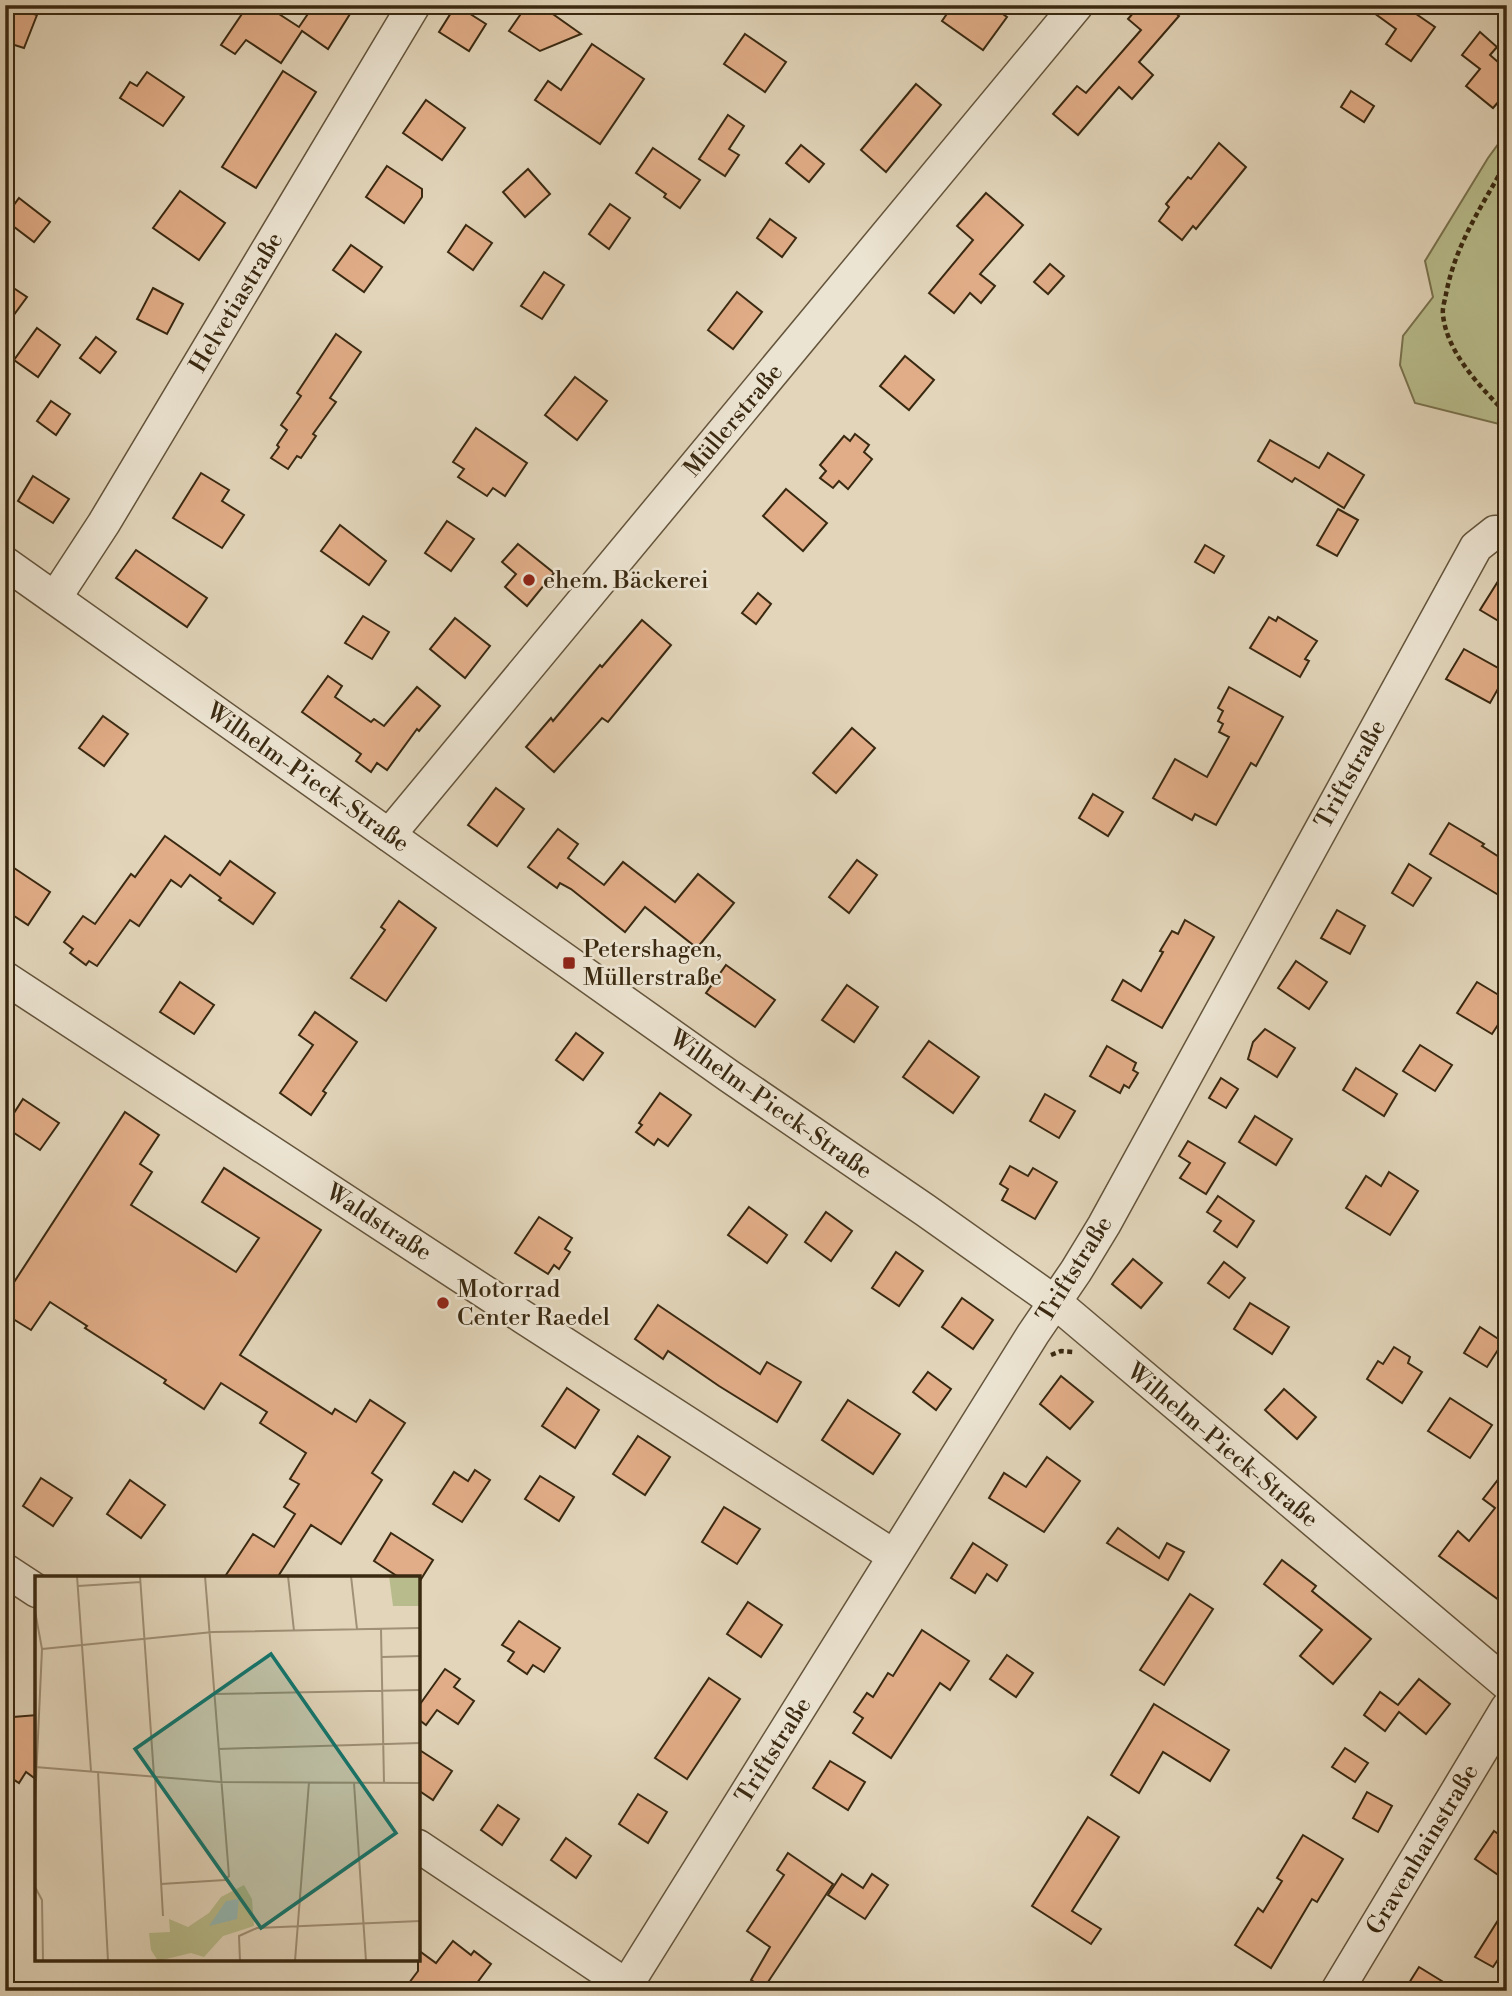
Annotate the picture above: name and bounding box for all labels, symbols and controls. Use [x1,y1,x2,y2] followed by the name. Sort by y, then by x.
[183,227,290,378] street label: Helvetiastraße
[678,358,790,483] street label: Müllerstraße
[543,566,709,596] place label: ehem. Bäckerei
[521,572,537,588] marker: ehem. Bäckerei
[199,696,415,859] street label: Wilhelm-Pieck-Straße
[1309,715,1393,834] street label: Triftstraße
[583,935,722,993] place label: Petershagen, Müllerstraße
[561,955,577,971] marker: Petershagen, Müllerstraße
[662,1023,878,1186] street label: Wilhelm-Pieck-Straße
[319,1177,437,1268] street label: Waldstraße
[1030,1211,1119,1328] street label: Triftstraße
[457,1275,610,1333] place label: Motorrad Center Raedel
[435,1295,451,1311] marker: Motorrad Center Raedel
[1120,1356,1324,1535] street label: Wilhelm-Pieck-Straße
[35,1576,420,1961] inset map
[729,1692,818,1809] street label: Triftstraße
[1360,1759,1486,1940] street label: Gravenhainstraße

